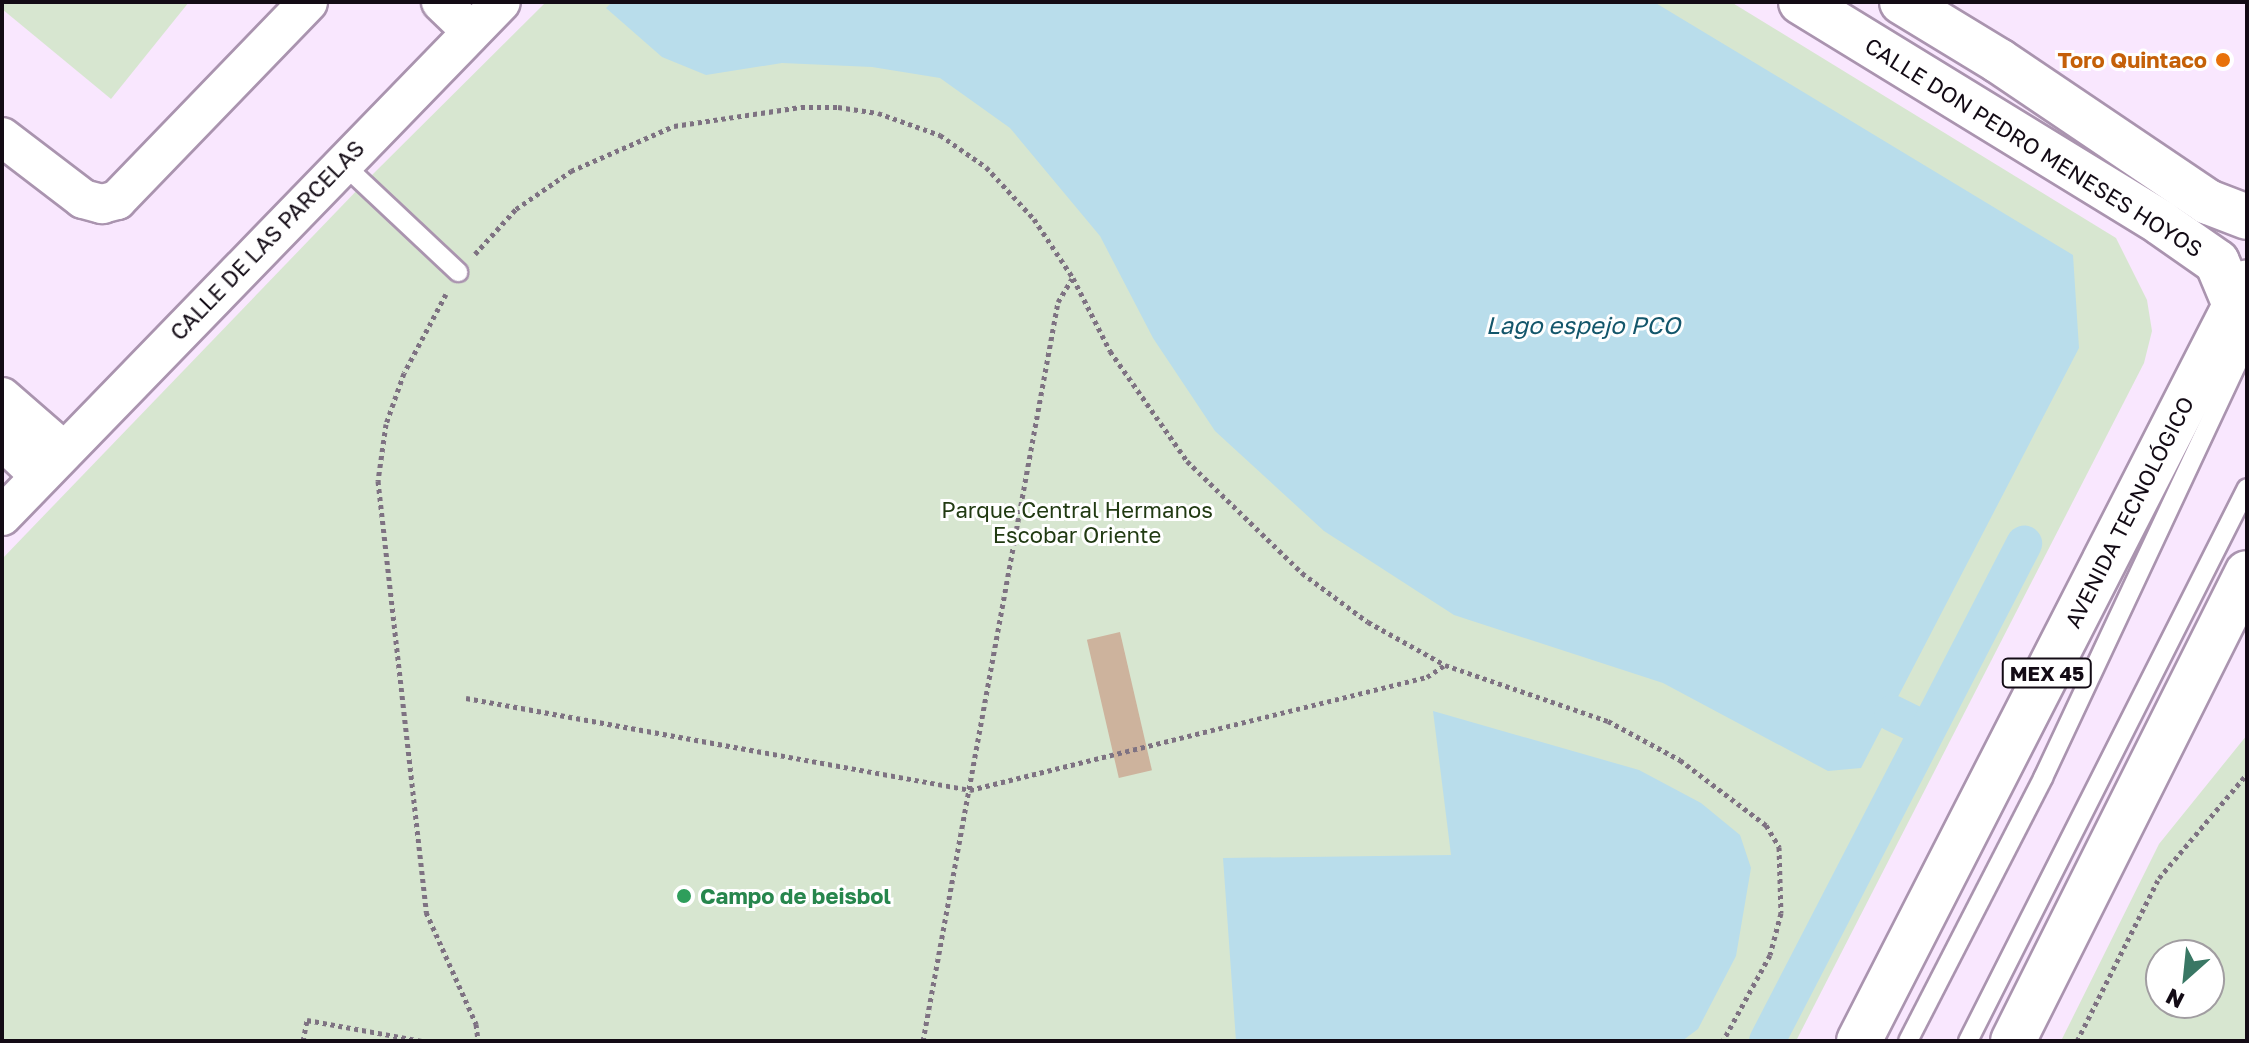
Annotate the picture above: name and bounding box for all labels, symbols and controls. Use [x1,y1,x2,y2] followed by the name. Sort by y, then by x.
[1860,32,2208,262] street label: CALLE DON PEDRO MENESES HOYOS
[2058,47,2207,73] place label: Toro Quintaco
[2214,51,2232,69] marker: Toro Quintaco
[165,135,369,345] street label: CALLE DE LAS PARCELAS
[1486,311,1680,339] water label: Lago espejo PCO
[2059,392,2199,632] street label: AVENIDA TECNOLÓGICO
[941,496,1213,548] park label: Parque Central Hermanos Escobar Oriente
[2001,657,2093,689] road number: MEX 45
[700,883,891,909] place label: Campo de beisbol
[675,887,693,905] marker: Campo de beisbol
[2145,939,2225,1019] north arrow
[2161,983,2188,1015] text: N

